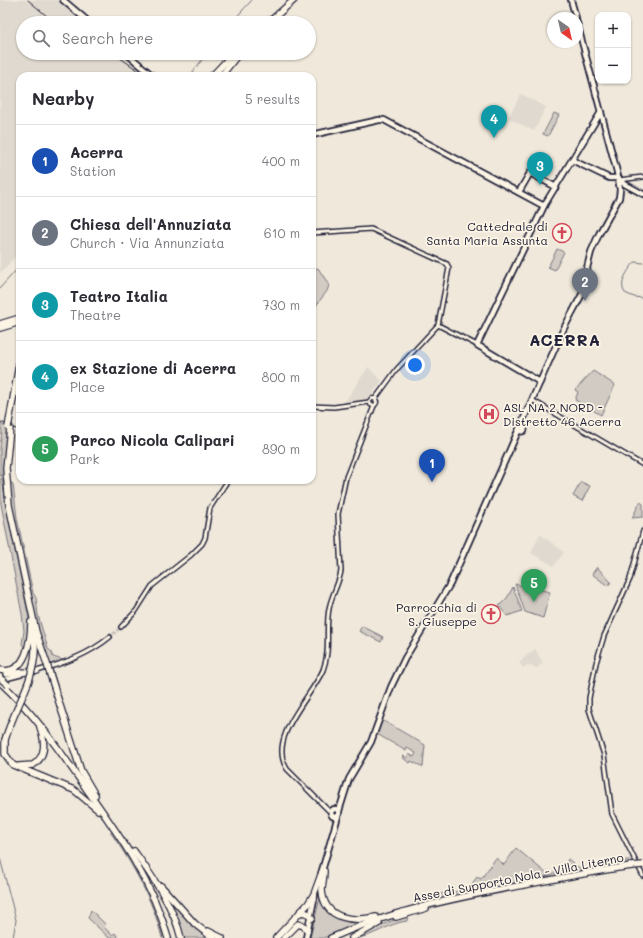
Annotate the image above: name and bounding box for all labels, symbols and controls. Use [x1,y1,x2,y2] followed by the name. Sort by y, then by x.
[547,12,583,48] north arrow
[595,12,631,84] map controls
[595,12,631,48] button: +
[16,16,316,60] search box
[30,27,52,49] icon: search
[62,28,153,48] text: Search here
[595,48,631,84] button: −
[32,87,94,109] text: Nearby
[245,90,300,107] text: 5 results
[481,105,507,138] pin: 4
[70,142,123,162] text: Acerra
[42,152,48,169] text: 1
[262,152,300,169] text: 400 m
[527,152,553,185] pin: 3
[70,162,116,179] text: Station
[70,214,231,234] text: Chiesa dell'Annuziata
[427,218,548,248] place label: Cattedrale di Santa Maria Assunta
[551,222,573,244] church icon: Cattedrale di Santa Maria Assunta
[41,224,49,241] text: 2
[264,224,300,241] text: 610 m
[70,234,225,251] text: Church · Via Annunziata
[572,268,598,301] pin: 2
[70,286,168,306] text: Teatro Italia
[41,296,49,313] text: 3
[263,296,300,313] text: 730 m
[70,306,121,323] text: Theatre
[529,329,601,350] district label: ACERRA
[405,355,425,375] your location
[70,358,236,378] text: ex Stazione di Acerra
[41,368,49,385] text: 4
[262,368,300,385] text: 800 m
[70,378,105,395] text: Place
[503,399,621,429] place label: ASL NA 2 NORD - Distretto 46 Acerra
[478,403,500,425] hospital icon: ASL NA 2 NORD - Distretto 46 Acerra
[70,430,235,450] text: Parco Nicola Calipari
[41,440,49,457] text: 5
[262,440,300,457] text: 890 m
[419,449,445,482] pin: 1
[70,450,99,467] text: Park
[521,569,547,602] pin: 5
[396,599,477,629] place label: Parrocchia di S. Giuseppe
[480,603,502,625] church icon: Parrocchia di S. Giuseppe
[411,849,625,905] street label: Asse di Supporto Nola - Villa Literno

